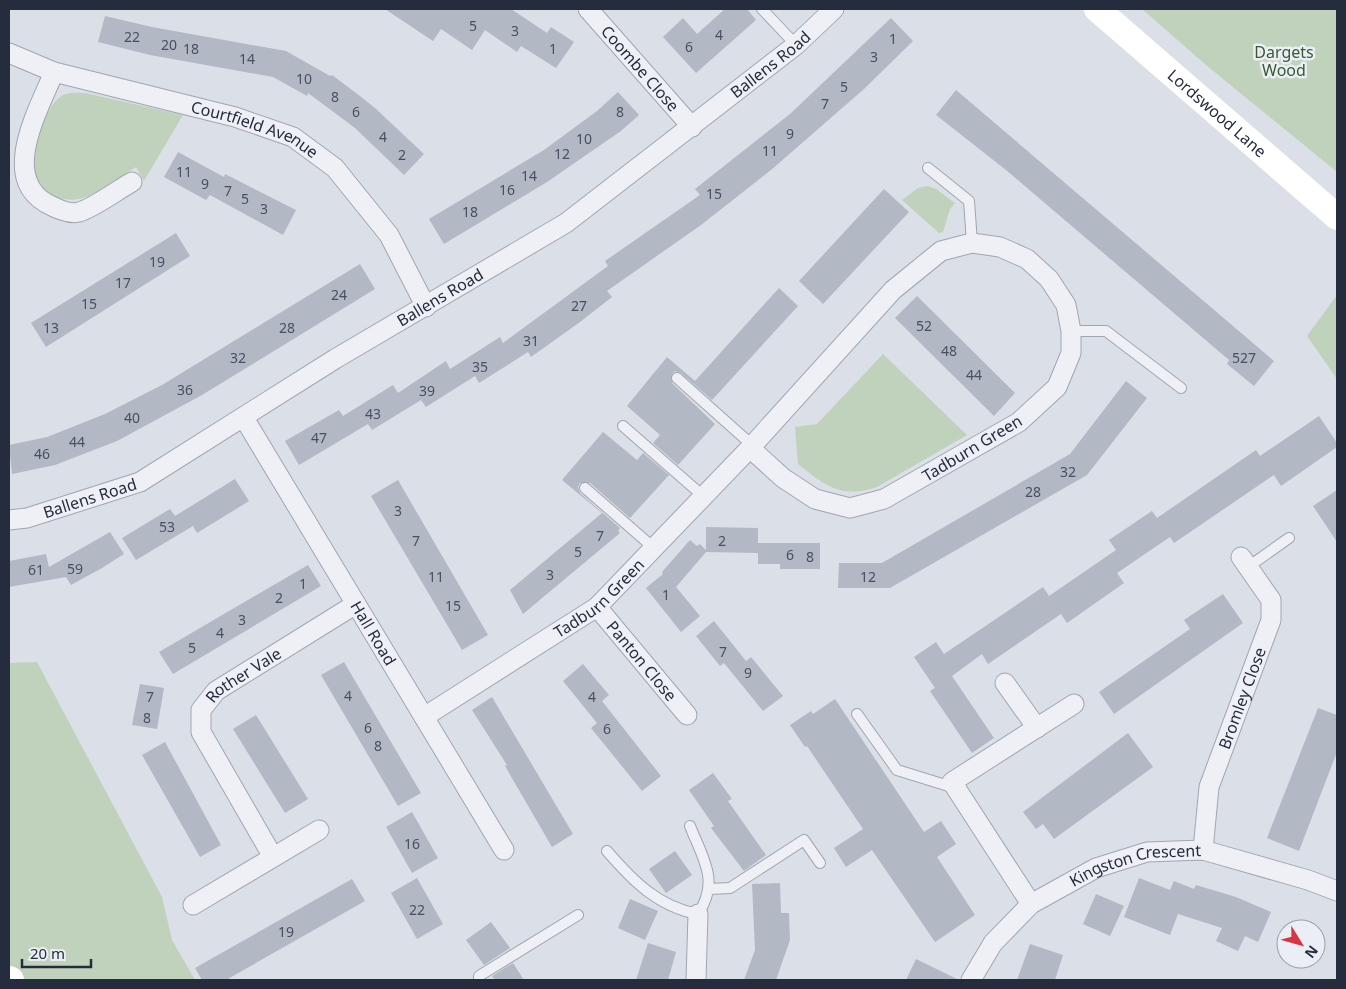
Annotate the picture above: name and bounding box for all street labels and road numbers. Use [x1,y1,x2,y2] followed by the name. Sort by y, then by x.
[596,20,684,116] street label: Coombe Close
[726,26,815,103] street label: Ballens Road
[1163,64,1271,162] street label: Lordswood Lane
[189,95,323,163] street label: Courtfield Avenue
[393,263,487,331] street label: Ballens Road
[918,410,1026,486] street label: Tadburn Green
[40,473,139,523] street label: Ballens Road
[549,554,649,643] street label: Tadburn Green
[346,597,401,669] street label: Hall Road
[602,616,682,706] street label: Panton Close
[200,642,285,707] street label: Rother Vale
[1213,644,1271,752] street label: Bromley Close
[1065,839,1202,892] street label: Kingston Crescent

